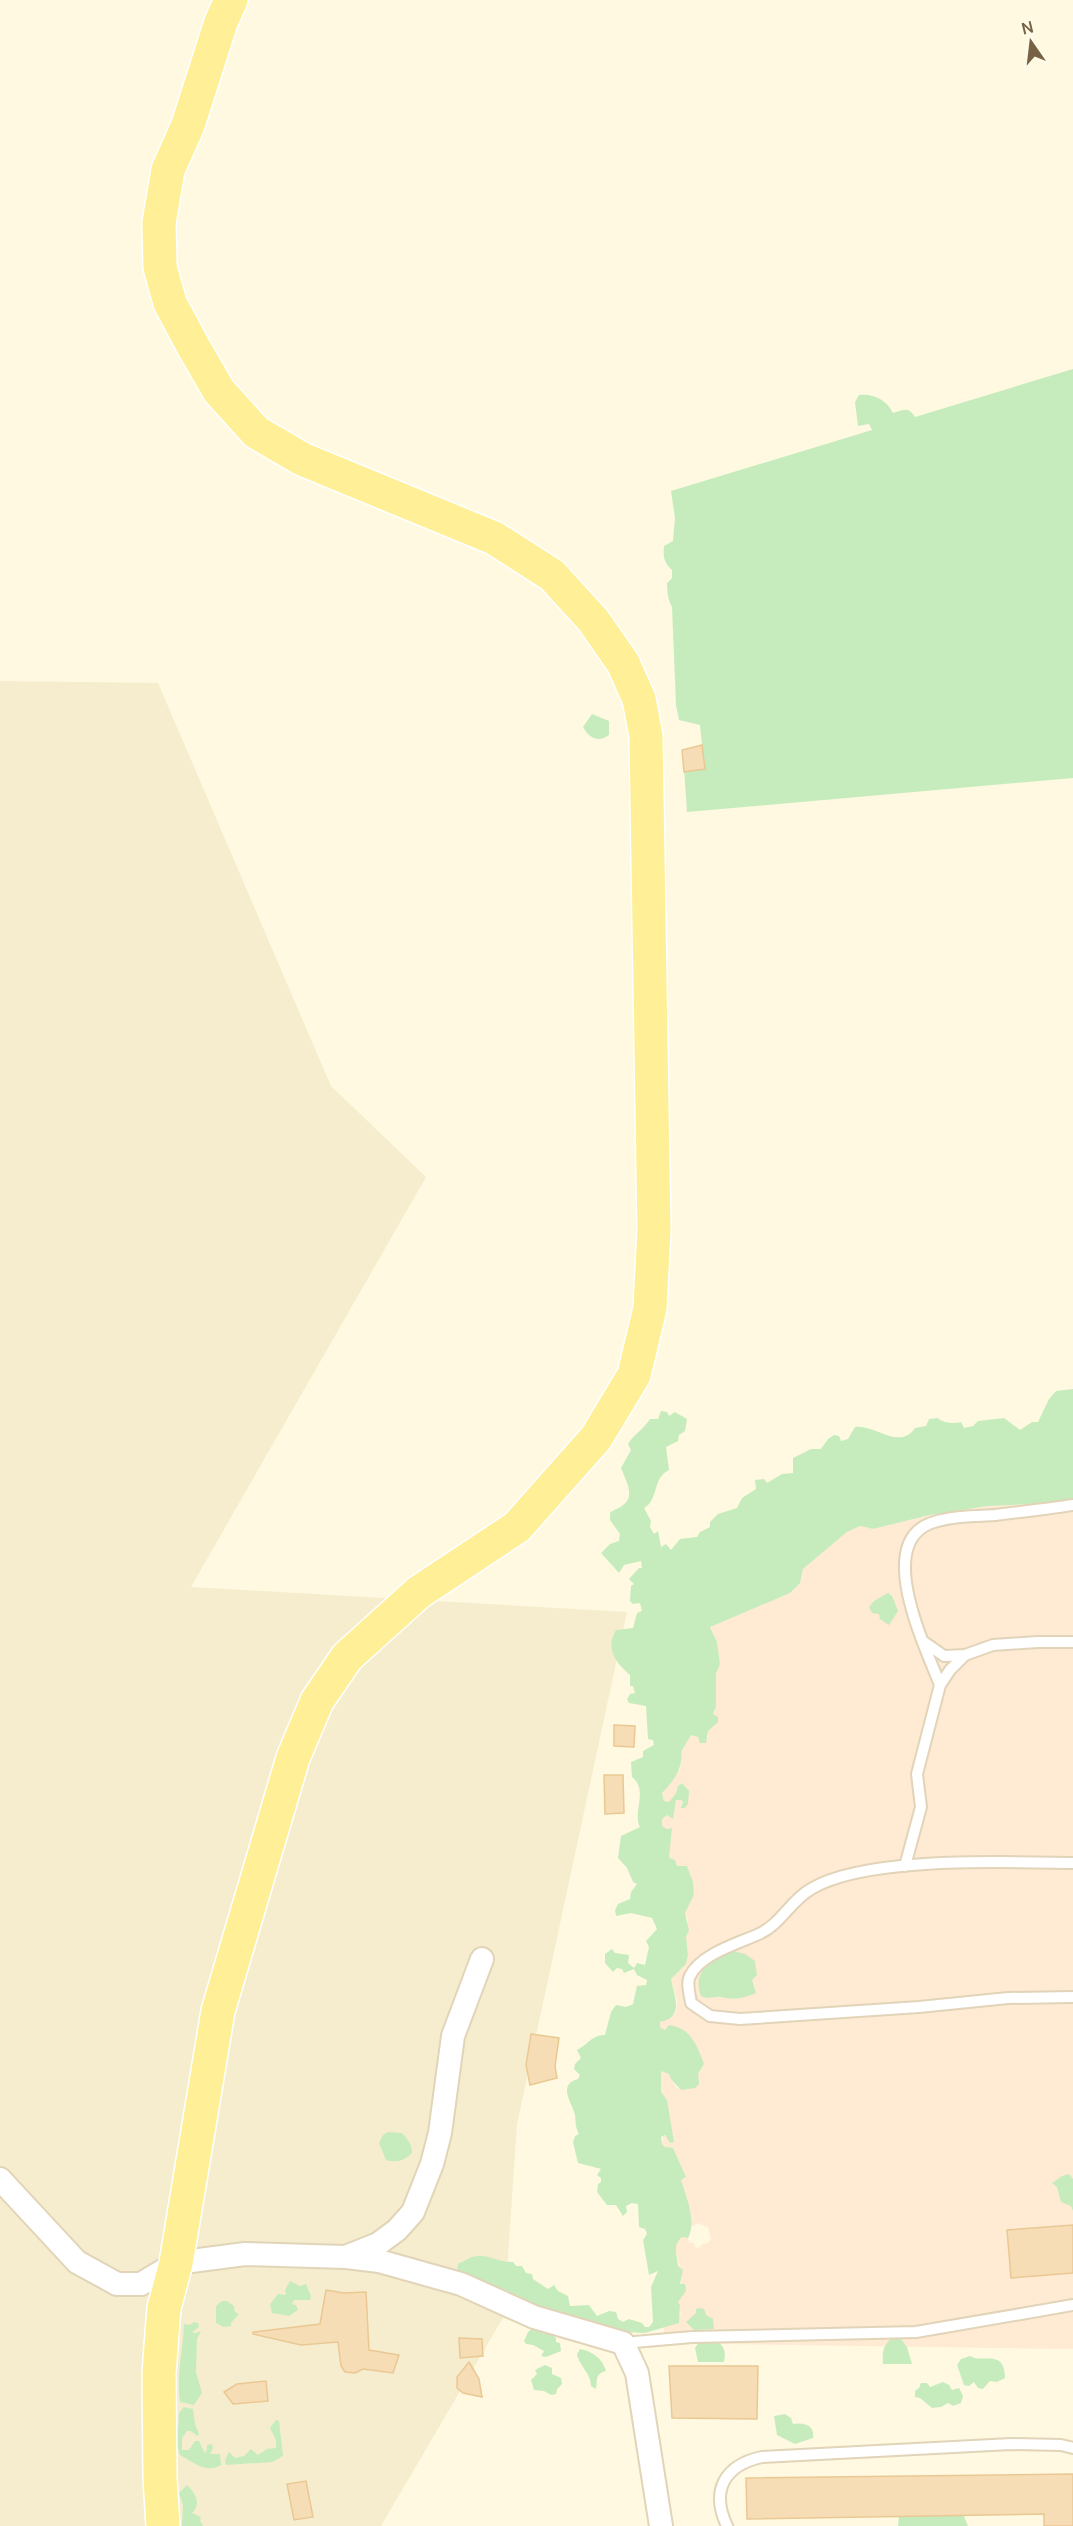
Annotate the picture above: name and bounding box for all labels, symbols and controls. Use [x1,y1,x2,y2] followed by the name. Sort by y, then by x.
[1001,12,1061,72] north arrow
[1019,15,1036,40] text: N

